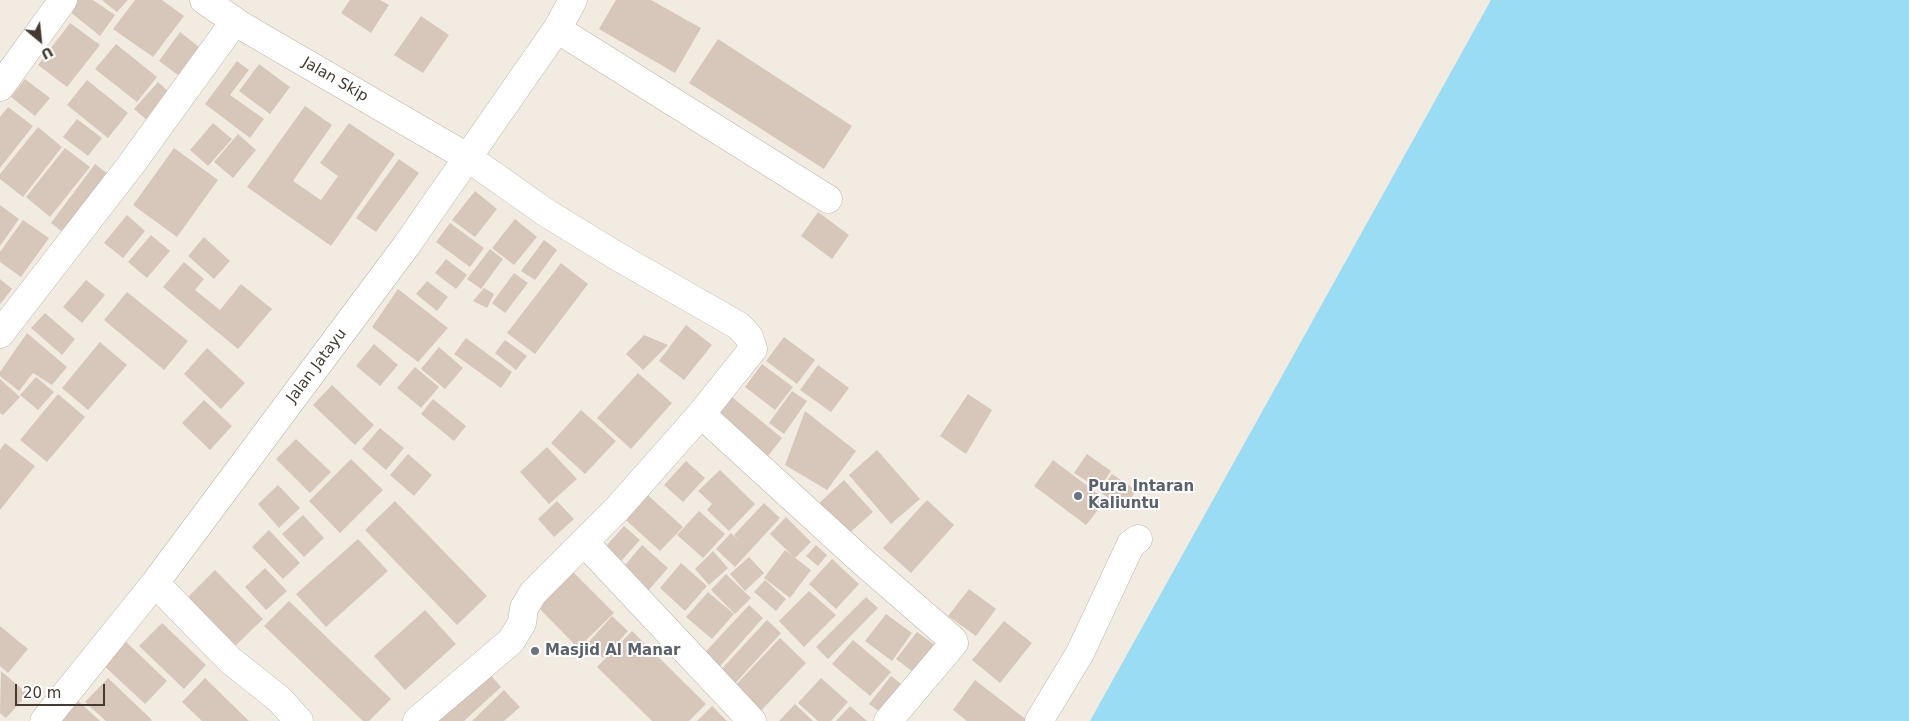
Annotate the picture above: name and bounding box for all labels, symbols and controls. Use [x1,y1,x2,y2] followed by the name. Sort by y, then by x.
[15,15,65,65] north arrow
[38,44,56,63] text: U
[299,54,371,106] street label: Jalan Skip
[283,325,351,407] street label: Jalan Jatayu
[1088,478,1194,513] place label: Pura Intaran Kaliuntu
[1072,490,1084,502] marker: Pura Intaran Kaliuntu
[545,642,680,660] place label: Masjid Al Manar
[529,645,541,657] marker: Masjid Al Manar
[18,674,108,706] scale bar
[23,684,61,702] text: 20 m

